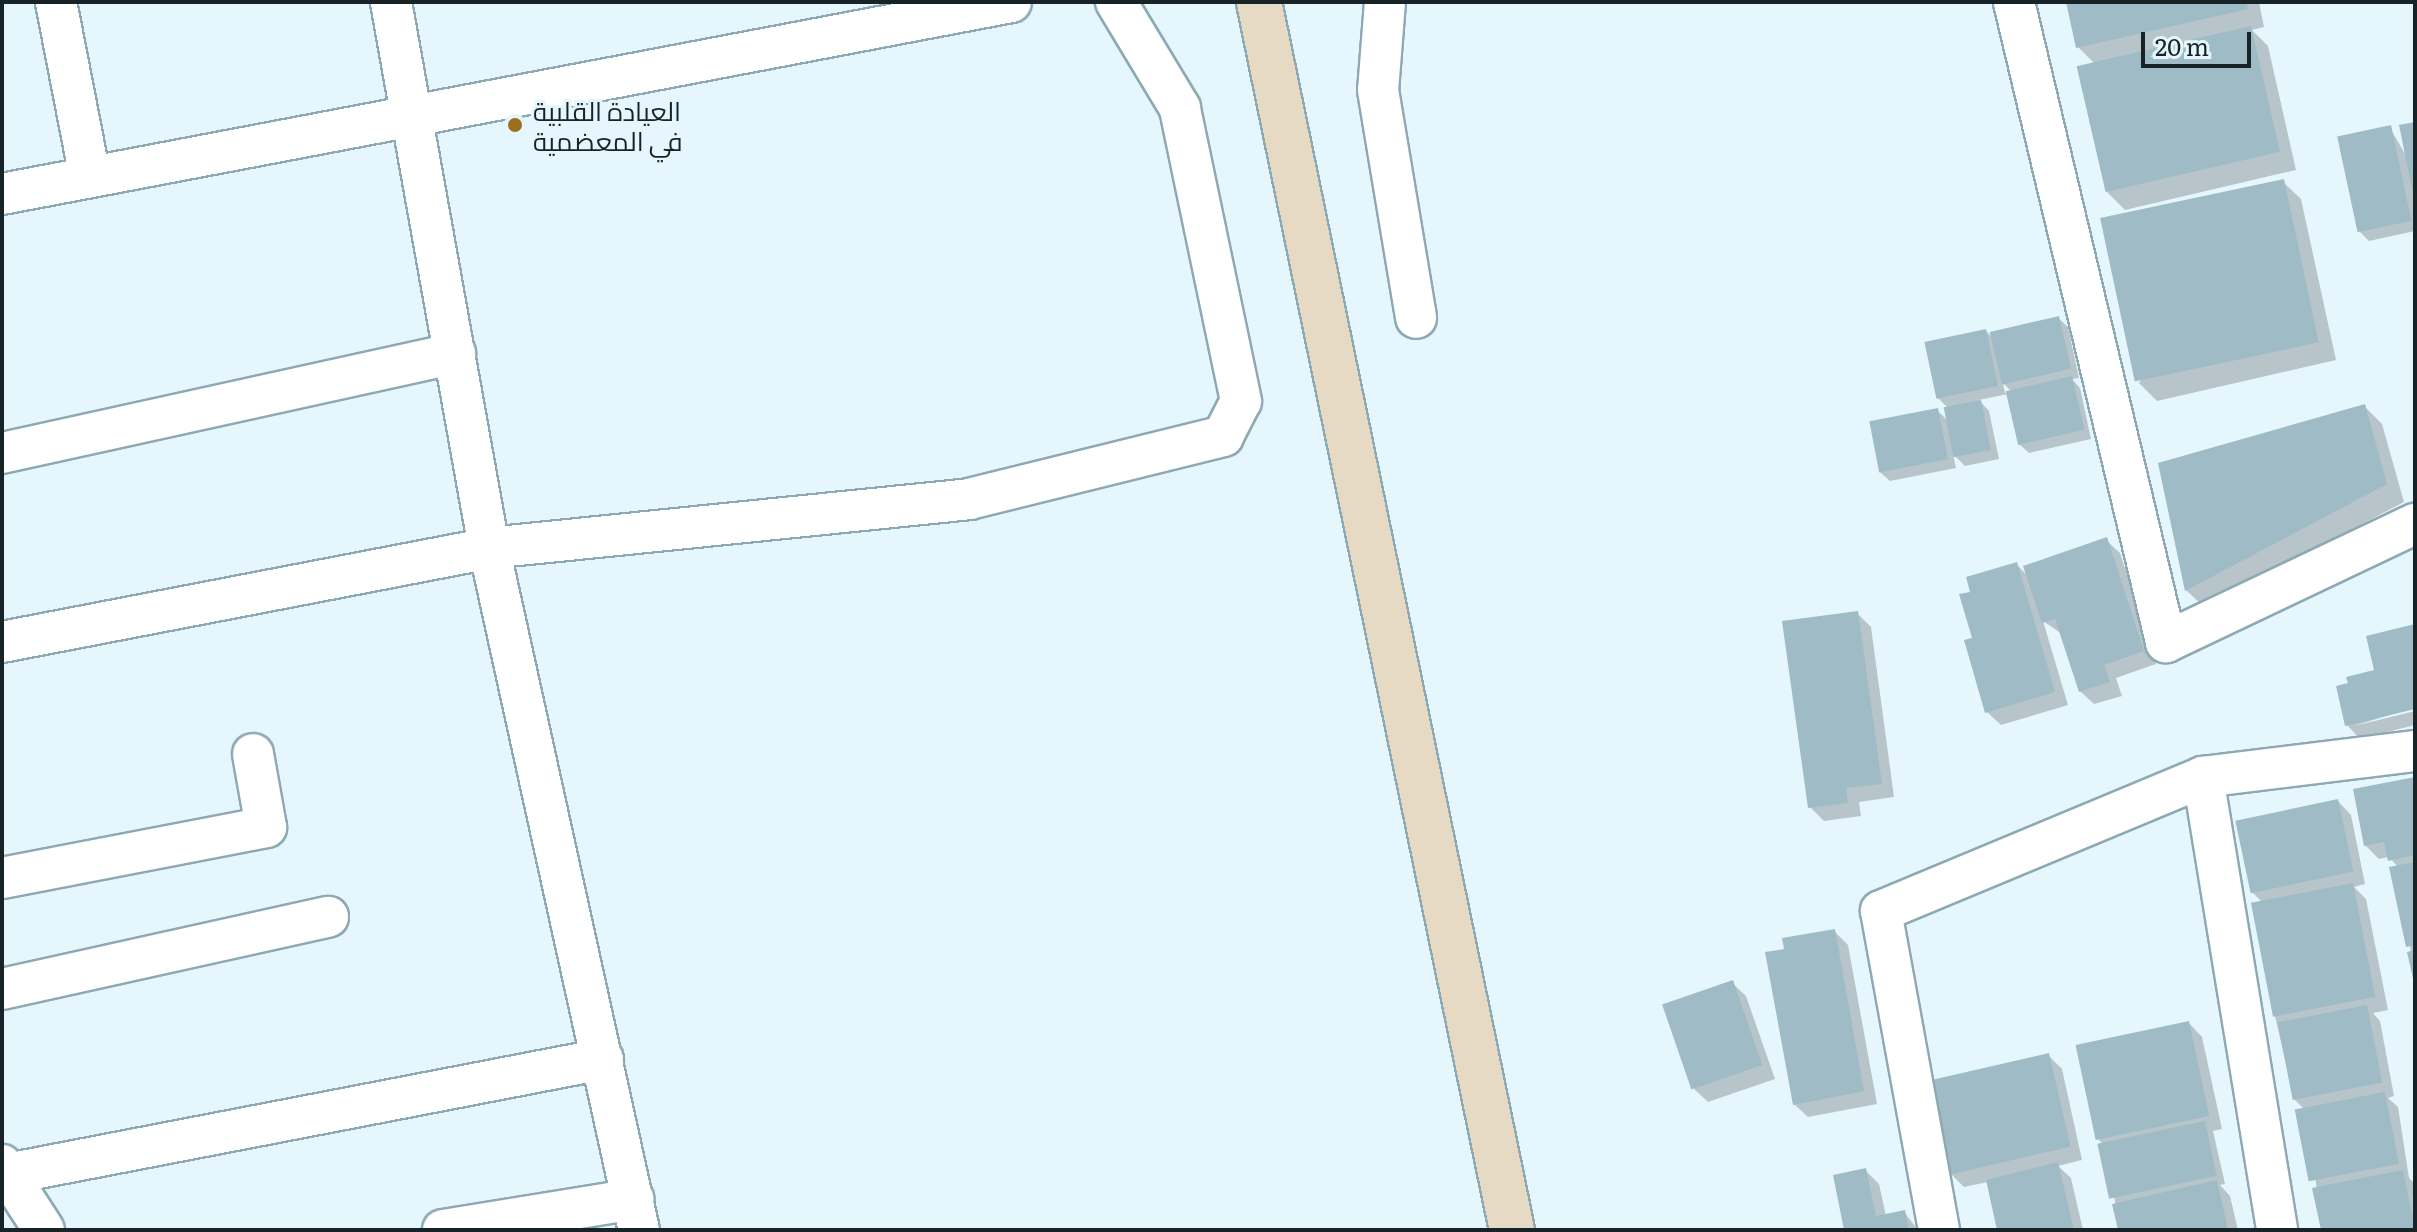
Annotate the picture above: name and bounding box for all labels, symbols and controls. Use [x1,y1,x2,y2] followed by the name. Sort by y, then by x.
[2145,16,2255,66] scale bar
[2155,28,2209,63] text: 20 m
[533,94,682,156] place label: العيادة القلبية في المعضمية
[504,114,526,136] marker: العيادة القلبية في المعضمية

